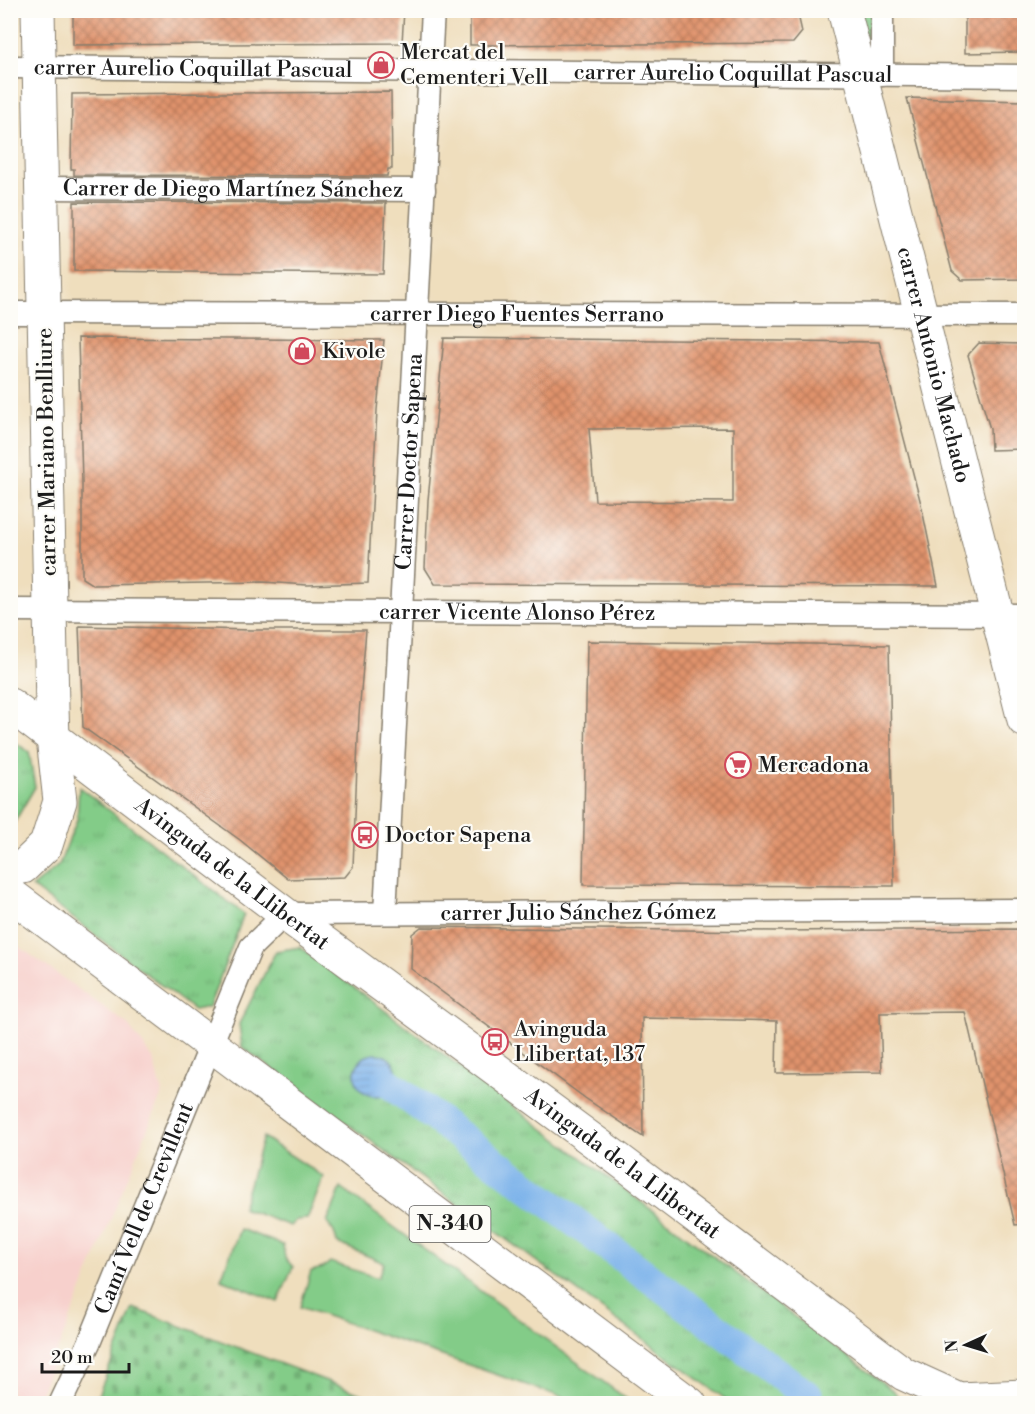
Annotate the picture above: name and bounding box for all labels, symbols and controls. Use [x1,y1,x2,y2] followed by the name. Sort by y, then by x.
[400,39,549,91] place label: Mercat del Cementeri Vell
[366,50,396,80] shop icon: Mercat del Cementeri Vell
[33,54,353,84] street label: carrer Aurelio Coquillat Pascual
[573,59,893,88] street label: carrer Aurelio Coquillat Pascual
[63,175,403,203] street label: Carrer de Diego Martínez Sánchez
[891,244,977,486] street label: carrer Antonio Machado
[370,300,664,328] street label: carrer Diego Fuentes Serrano
[31,328,63,576] street label: carrer Mariano Benlliure
[287,336,317,366] shop icon: Kivole
[322,338,386,365] place label: Kivole
[390,352,428,571] street label: Carrer Doctor Sapena
[379,598,655,627] street label: carrer Vicente Alonso Pérez
[723,750,753,780] supermarket icon: Mercadona
[758,752,870,779] place label: Mercadona
[129,791,335,956] street label: Avinguda de la Llibertat
[350,820,380,850] bus stop icon: Doctor Sapena
[385,822,532,849] place label: Doctor Sapena
[440,898,716,927] street label: carrer Julio Sánchez Gómez
[513,1016,645,1068] place label: Avinguda Llibertat, 137
[480,1027,510,1057] bus stop icon: Avinguda Llibertat, 137
[519,1081,726,1245] street label: Avinguda de la Llibertat
[89,1098,200,1318] street label: Camí Vell de Crevillent
[410,1206,490,1242] road number: N-340
[936,1315,996,1375] north arrow
[42,1336,129,1374] scale bar
[942,1339,962,1353] text: N
[51,1346,93,1369] text: 20 m

